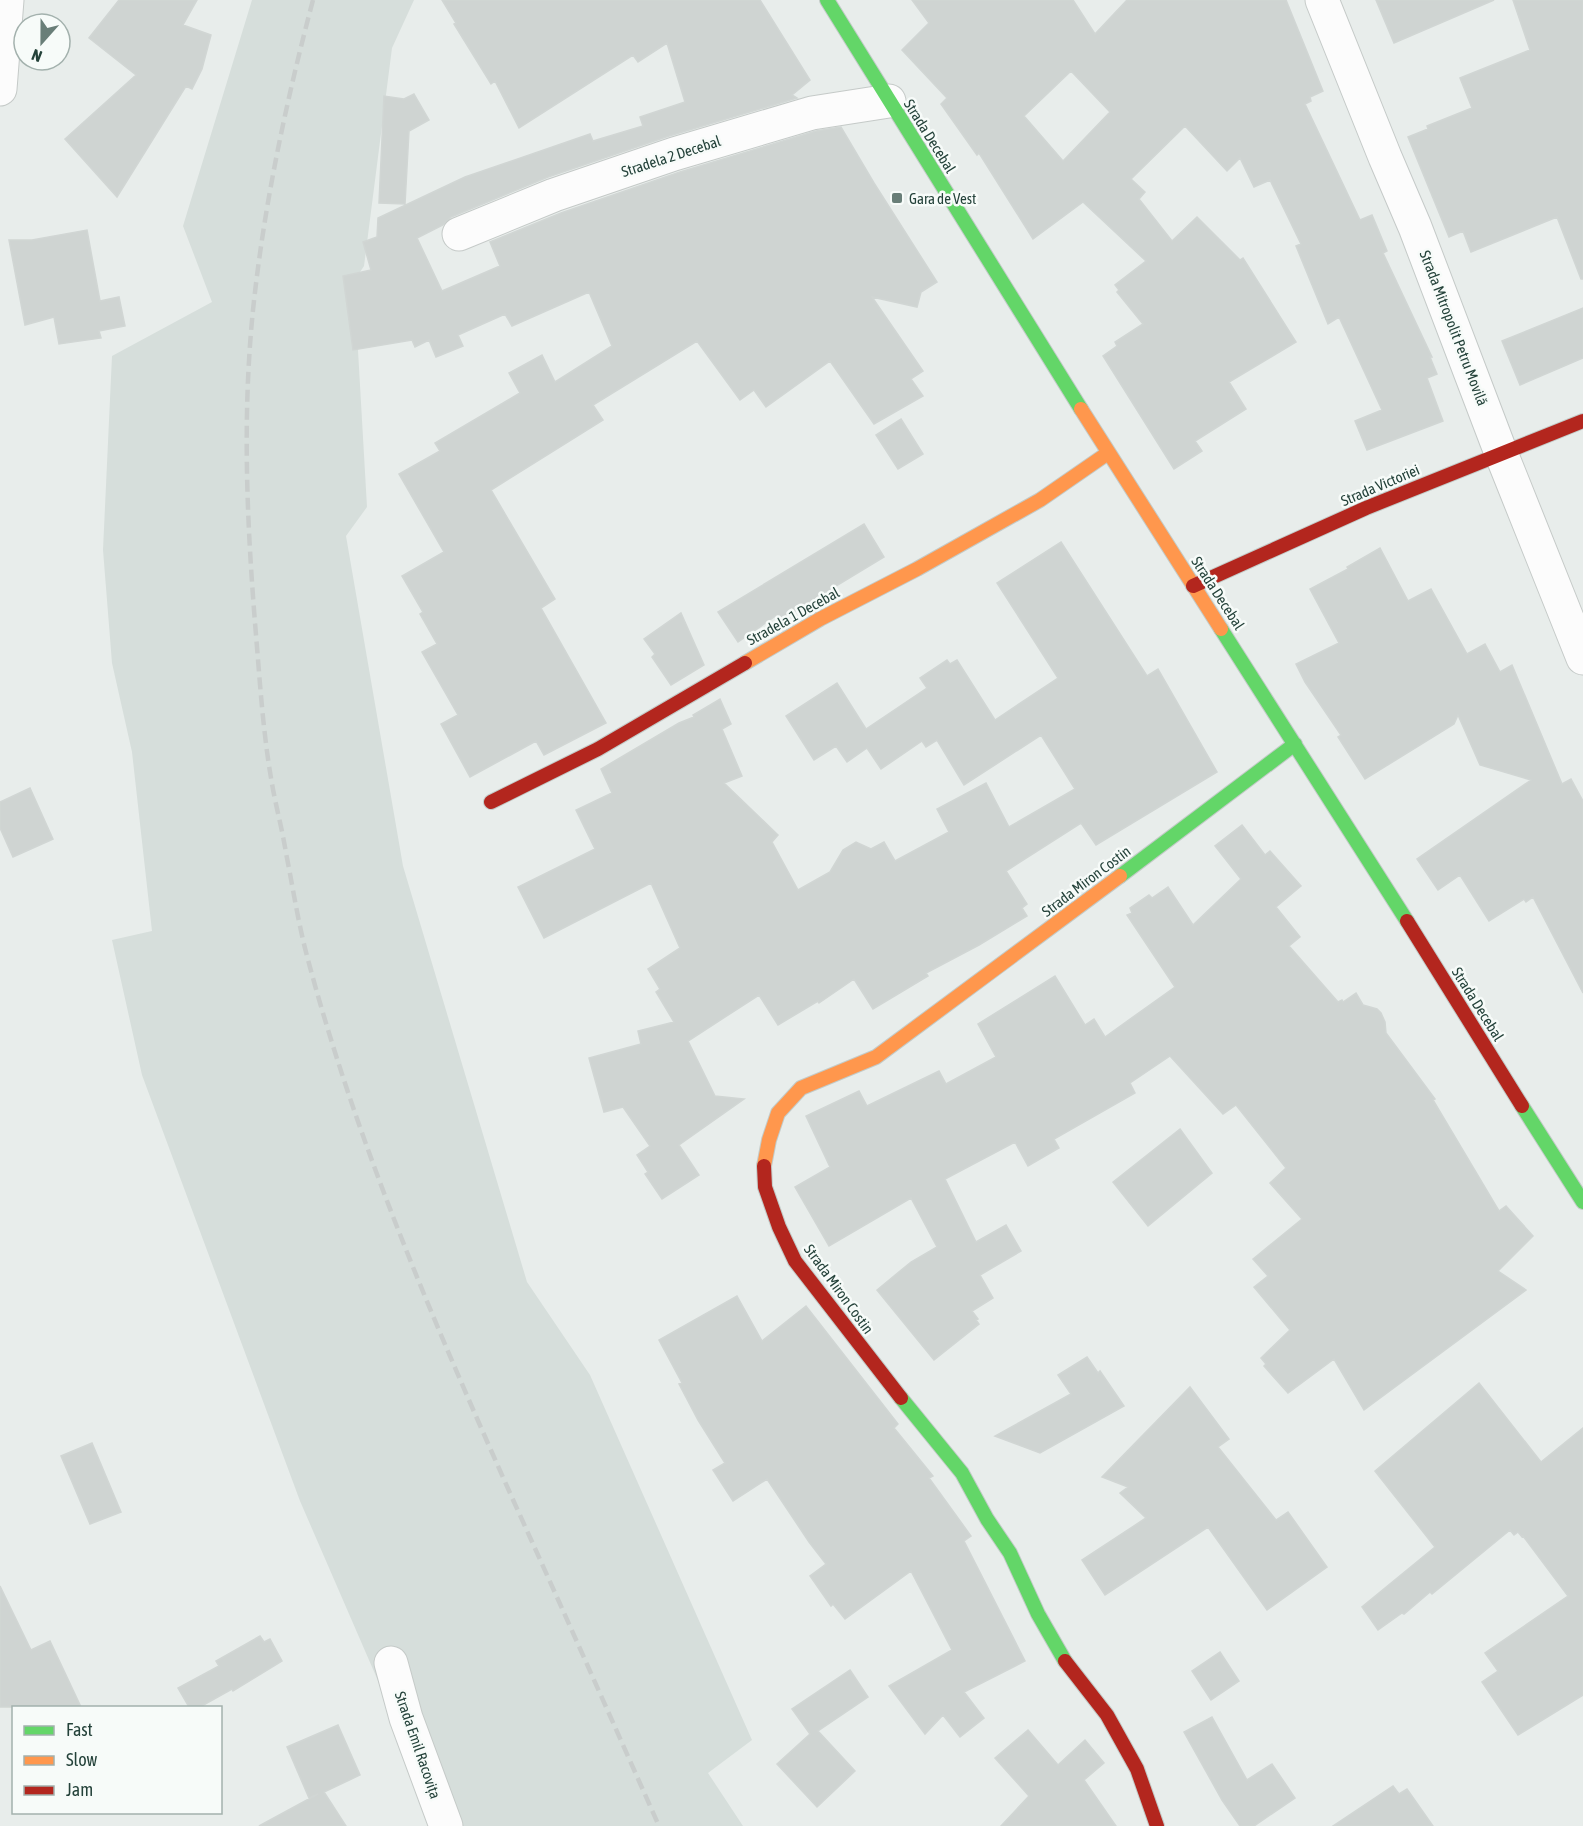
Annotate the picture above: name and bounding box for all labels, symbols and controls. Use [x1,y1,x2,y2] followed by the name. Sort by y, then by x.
[12,12,72,72] north arrow
[29,46,44,66] text: N
[901,96,959,176] street label: Strada Decebal
[619,132,723,180] street label: Stradela 2 Decebal
[909,190,976,207] place label: Gara de Vest
[890,191,904,205] marker: Gara de Vest
[1417,248,1491,408] street label: Strada Mitropolit Petru Movilă
[1338,461,1422,509] street label: Strada Victoriei
[1188,553,1248,633] street label: Strada Decebal
[744,584,842,648] street label: Stradela 1 Decebal
[1038,842,1134,920] street label: Strada Miron Costin
[1449,964,1507,1044] street label: Strada Decebal
[801,1241,877,1337] street label: Strada Miron Costin
[392,1689,444,1801] street label: Strada Emil Racovița
[12,1706,222,1814] legend
[66,1719,93,1740] text: Fast
[66,1749,97,1770] text: Slow
[66,1779,93,1800] text: Jam

